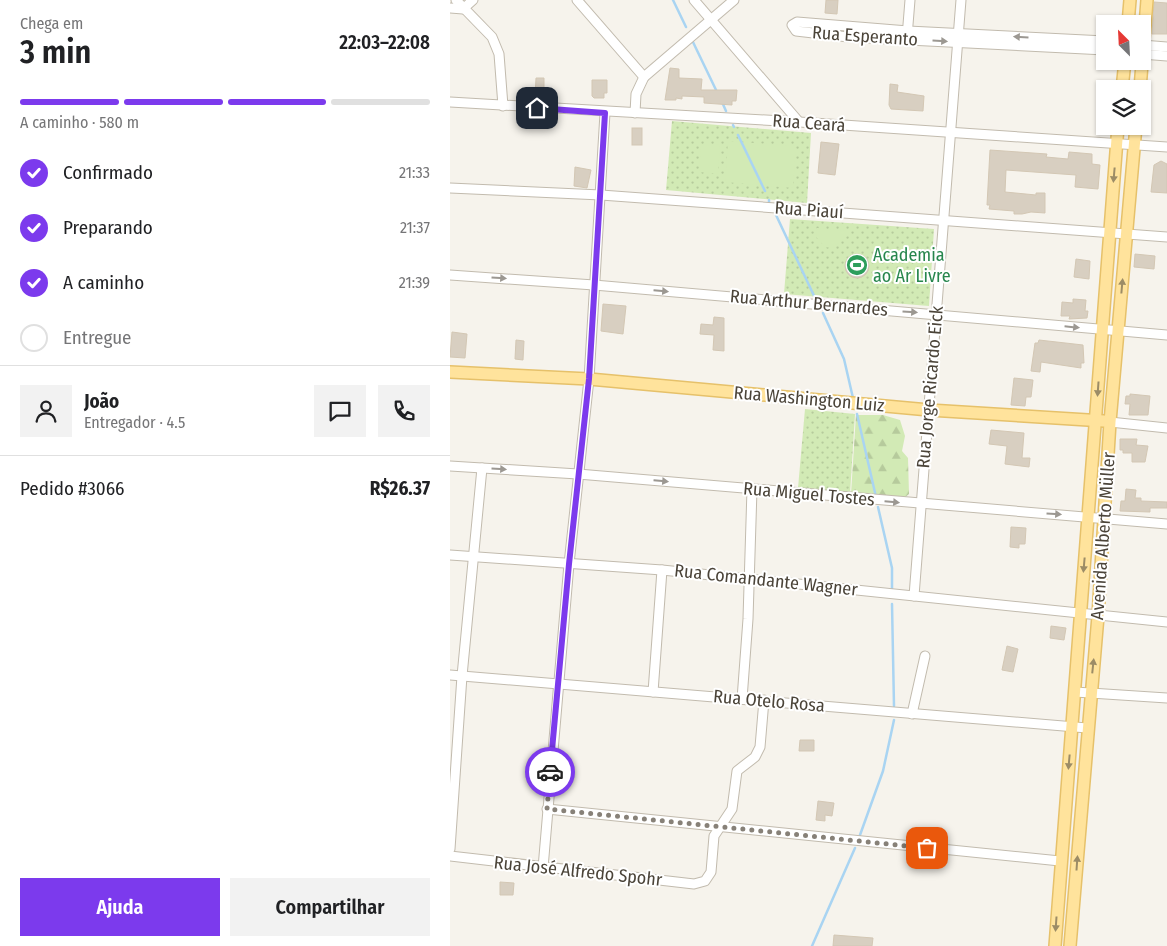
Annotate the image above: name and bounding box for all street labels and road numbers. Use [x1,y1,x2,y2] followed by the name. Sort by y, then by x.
[811,21,919,51] street label: Rua Esperanto
[772,109,846,137] street label: Rua Ceará
[774,197,845,223] street label: Rua Piauí
[729,285,889,321] street label: Rua Arthur Bernardes
[912,304,948,469] street label: Rua Jorge Ricardo Eick
[733,381,885,417] street label: Rua Washington Luiz
[1086,451,1120,621] street label: Avenida Alberto Müller
[742,477,876,511] street label: Rua Miguel Tostes
[673,559,859,601] street label: Rua Comandante Wagner
[712,685,826,717] street label: Rua Otelo Rosa
[493,851,664,891] street label: Rua José Alfredo Spohr

